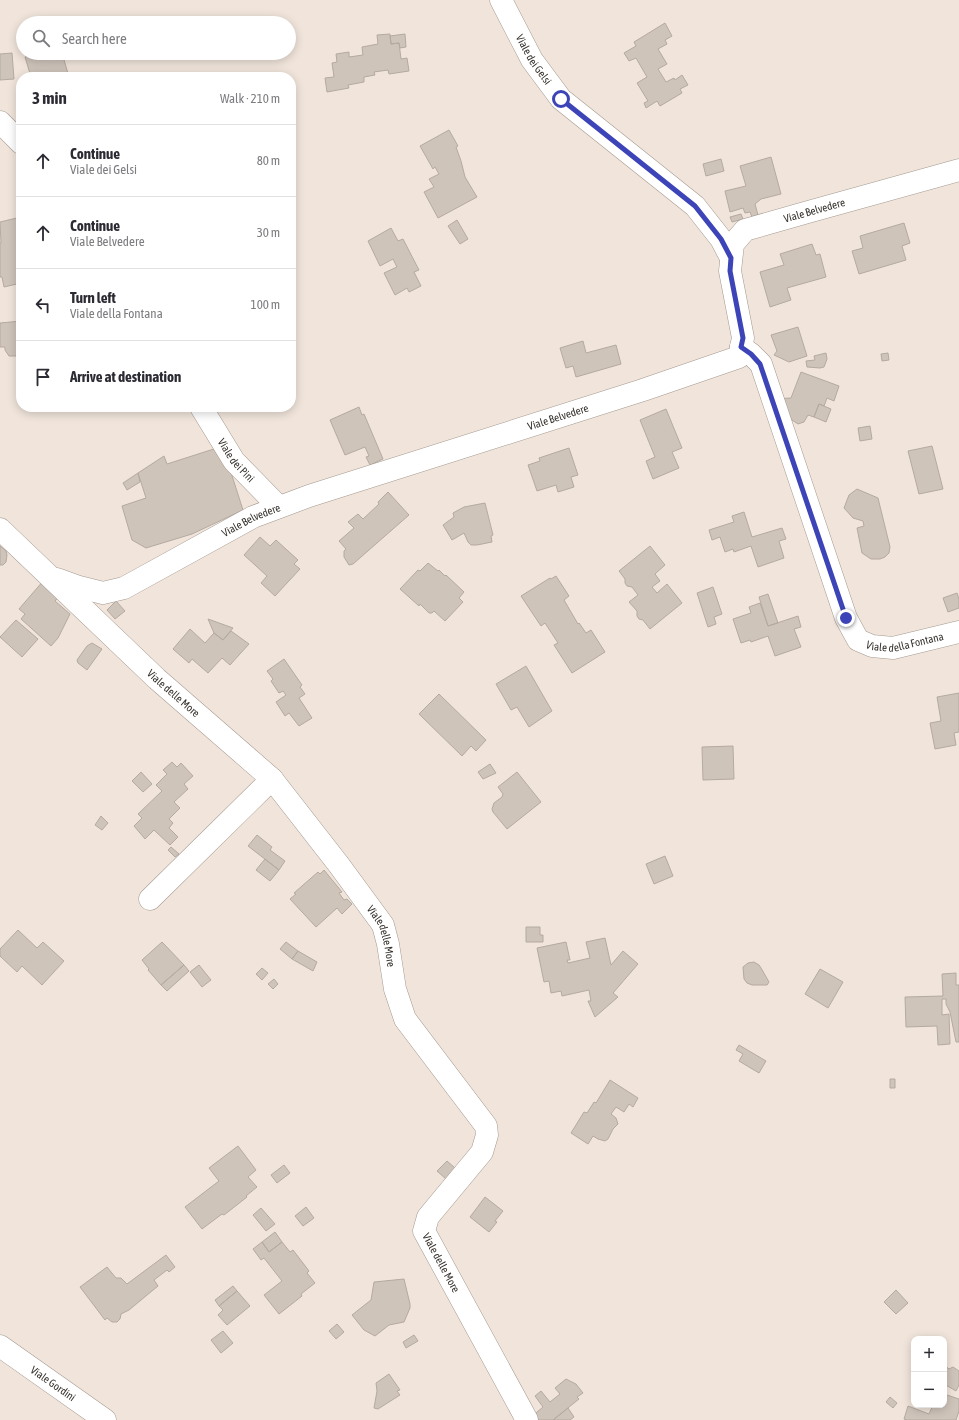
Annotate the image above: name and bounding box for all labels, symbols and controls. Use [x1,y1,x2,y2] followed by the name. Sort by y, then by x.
[16,16,296,60] search box
[30,27,52,49] icon: search
[62,30,127,47] text: Search here
[514,32,554,87] street label: Viale dei Gelsi
[32,88,67,108] text: 3 min
[552,90,570,108] route start
[220,91,280,106] text: Walk · 210 m
[70,145,120,162] text: Continue
[32,150,54,172] icon: ahead
[257,153,280,168] text: 80 m
[70,162,137,177] text: Viale dei Gelsi
[782,196,846,225] street label: Viale Belvedere
[70,217,120,234] text: Continue
[32,222,54,244] icon: ahead
[257,225,280,240] text: 30 m
[70,234,145,249] text: Viale Belvedere
[70,289,116,306] text: Turn left
[32,294,54,316] icon: left
[251,297,280,312] text: 100 m
[70,306,163,321] text: Viale della Fontana
[32,366,54,388] icon: arrive
[70,368,181,385] text: Arrive at destination
[526,402,590,432] street label: Viale Belvedere
[216,436,257,484] street label: Viale dei Pini
[220,501,282,539] street label: Viale Belvedere
[837,609,855,627] route end
[864,630,945,654] street label: Viale della Fontana
[145,667,202,719] street label: Viale delle More
[365,903,397,968] street label: Viale delle More
[420,1231,462,1294] street label: Viale delle More
[911,1336,947,1408] map controls
[911,1336,947,1372] button: +
[28,1363,78,1403] street label: Viale Gordini
[911,1372,947,1408] button: −

